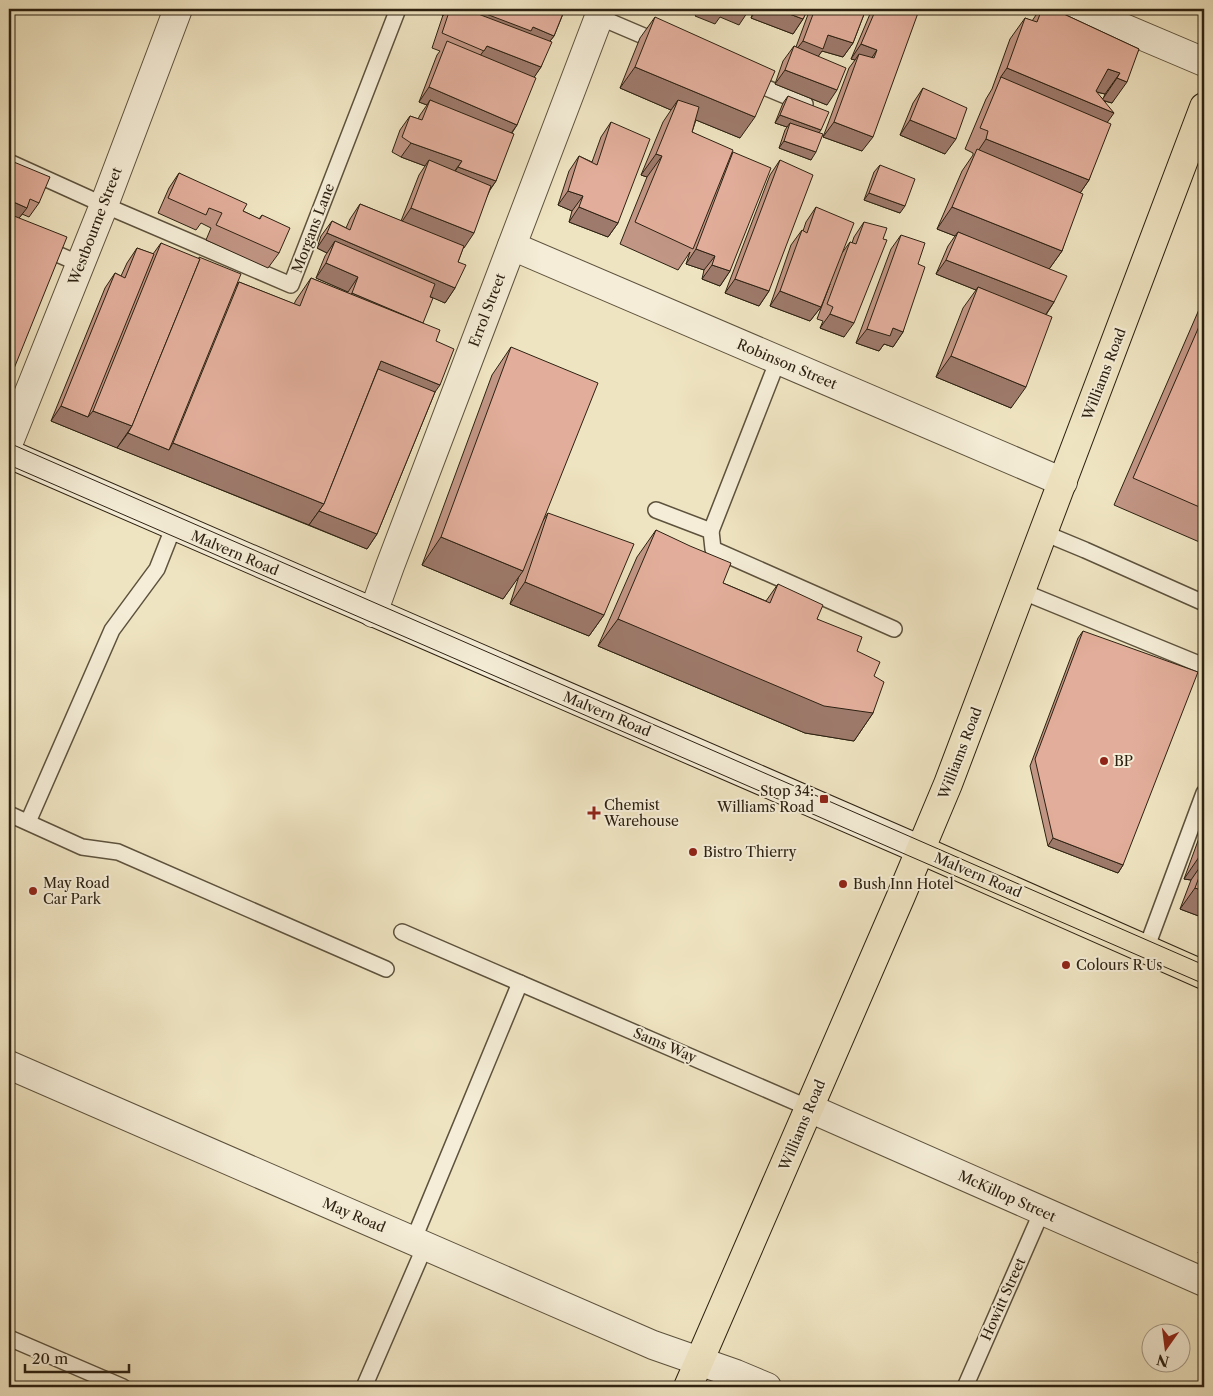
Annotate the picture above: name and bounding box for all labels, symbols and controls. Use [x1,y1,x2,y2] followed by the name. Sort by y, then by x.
[64,165,126,288] street label: Westbourne Street
[288,180,338,275] street label: Morgans Lane
[465,271,509,349] street label: Errol Street
[1078,325,1130,423] street label: Williams Road
[734,335,840,393] street label: Robinson Street
[188,526,282,580] street label: Malvern Road
[560,687,654,741] street label: Malvern Road
[934,704,986,802] street label: Williams Road
[1114,752,1133,770] place label: BP
[1098,755,1110,767] marker: BP
[716,782,814,816] place label: Stop 34: Williams Road
[818,793,830,805] marker: Stop 34: Williams Road
[603,796,679,830] place label: Chemist Warehouse
[588,807,600,819] marker: Chemist Warehouse
[703,843,797,861] place label: Bistro Thierry
[687,846,699,858] marker: Bistro Thierry
[931,848,1025,902] street label: Malvern Road
[43,874,110,908] place label: May Road Car Park
[853,875,954,893] place label: Bush Inn Hotel
[837,878,849,890] marker: Bush Inn Hotel
[27,885,39,897] marker: May Road Car Park
[1076,956,1162,974] place label: Colours R Us
[1060,959,1072,971] marker: Colours R Us
[631,1024,700,1066] street label: Sams Way
[774,1076,829,1174] street label: Williams Road
[955,1166,1059,1226] street label: McKillop Street
[320,1194,389,1237] street label: May Road
[977,1255,1029,1343] street label: Howitt Street
[1140,1324,1190,1374] north arrow
[25,1341,129,1373] scale bar
[32,1349,68,1368] text: 20 m
[1155,1350,1171,1371] text: N

